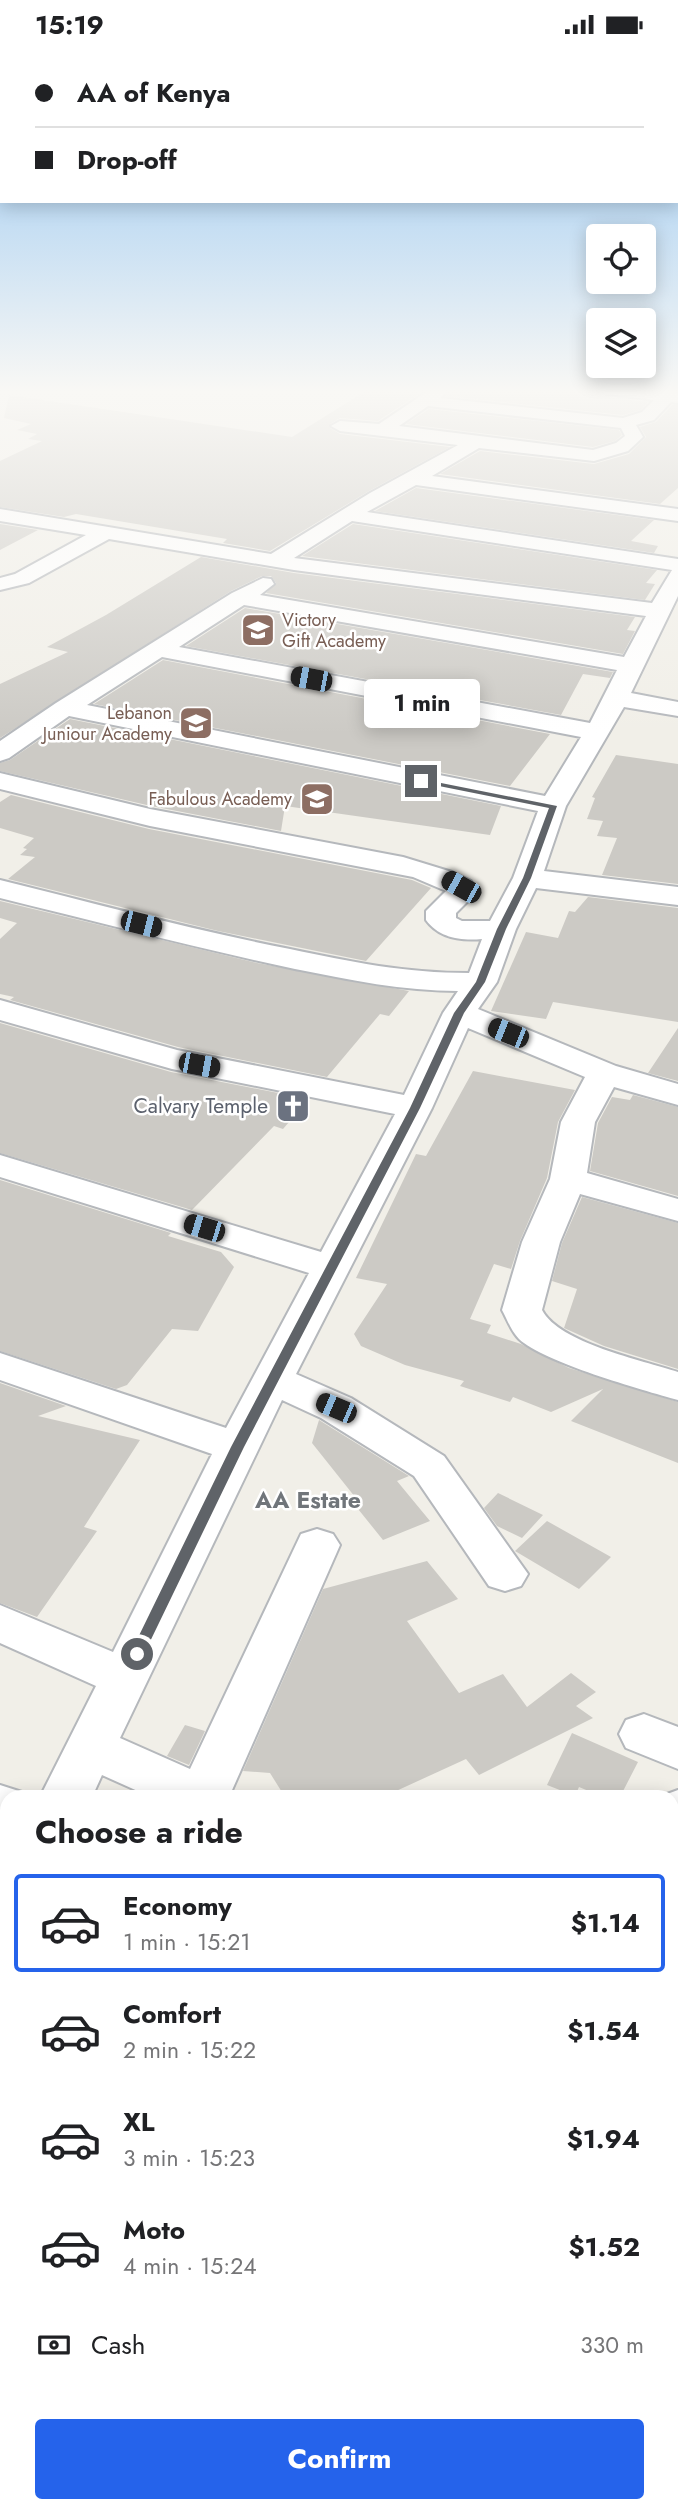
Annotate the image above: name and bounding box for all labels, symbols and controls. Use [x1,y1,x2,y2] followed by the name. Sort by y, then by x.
[35,6,104,44] text: 15:19
[77,74,231,112] text: AA of Kenya
[77,141,177,179] text: Drop-off
[586,224,656,378] map controls
[586,224,656,294] button: locate
[586,308,656,378] button: layers
[282,607,386,654] place label: Victory Gift Academy
[239,611,277,649] school or university icon: Victory Gift Academy
[289,665,334,693] car
[363,679,479,729] callout: 1 min
[393,686,451,720] text: 1 min
[41,700,172,747] place label: Lebanon Juniour Academy
[177,704,215,742] school or university icon: Lebanon Juniour Academy
[405,765,437,797] route end
[298,780,336,818] school or university icon: Fabulous Academy
[149,786,292,812] place label: Fabulous Academy
[438,868,485,906] car
[119,909,164,939] car
[485,1015,532,1051] car
[177,1051,222,1079] car
[274,1087,312,1125] church icon: Calvary Temple
[133,1091,268,1121] place label: Calvary Temple
[181,1212,228,1244] car
[313,1390,360,1426] car
[254,1483,361,1517] district label: AA Estate
[121,1638,153,1670] route start
[35,1809,243,1855] text: Choose a ride
[123,1887,232,1925] text: Economy
[39,1892,102,1955] icon: car
[571,1904,640,1942] text: $1.14
[123,1925,251,1959] text: 1 min · 15:21
[123,1995,221,2033] text: Comfort
[39,2000,102,2063] icon: car
[567,2012,640,2050] text: $1.54
[123,2033,256,2067] text: 2 min · 15:22
[123,2103,155,2141] text: XL
[39,2108,102,2171] icon: car
[567,2120,640,2158] text: $1.94
[123,2141,255,2175] text: 3 min · 15:23
[123,2211,185,2249] text: Moto
[39,2216,102,2279] icon: car
[568,2228,640,2266] text: $1.52
[123,2249,257,2283] text: 4 min · 15:24
[35,2326,73,2364] icon: cash
[91,2326,145,2364] text: Cash
[580,2328,644,2362] text: 330 m
[35,2419,644,2499] button: Confirm

